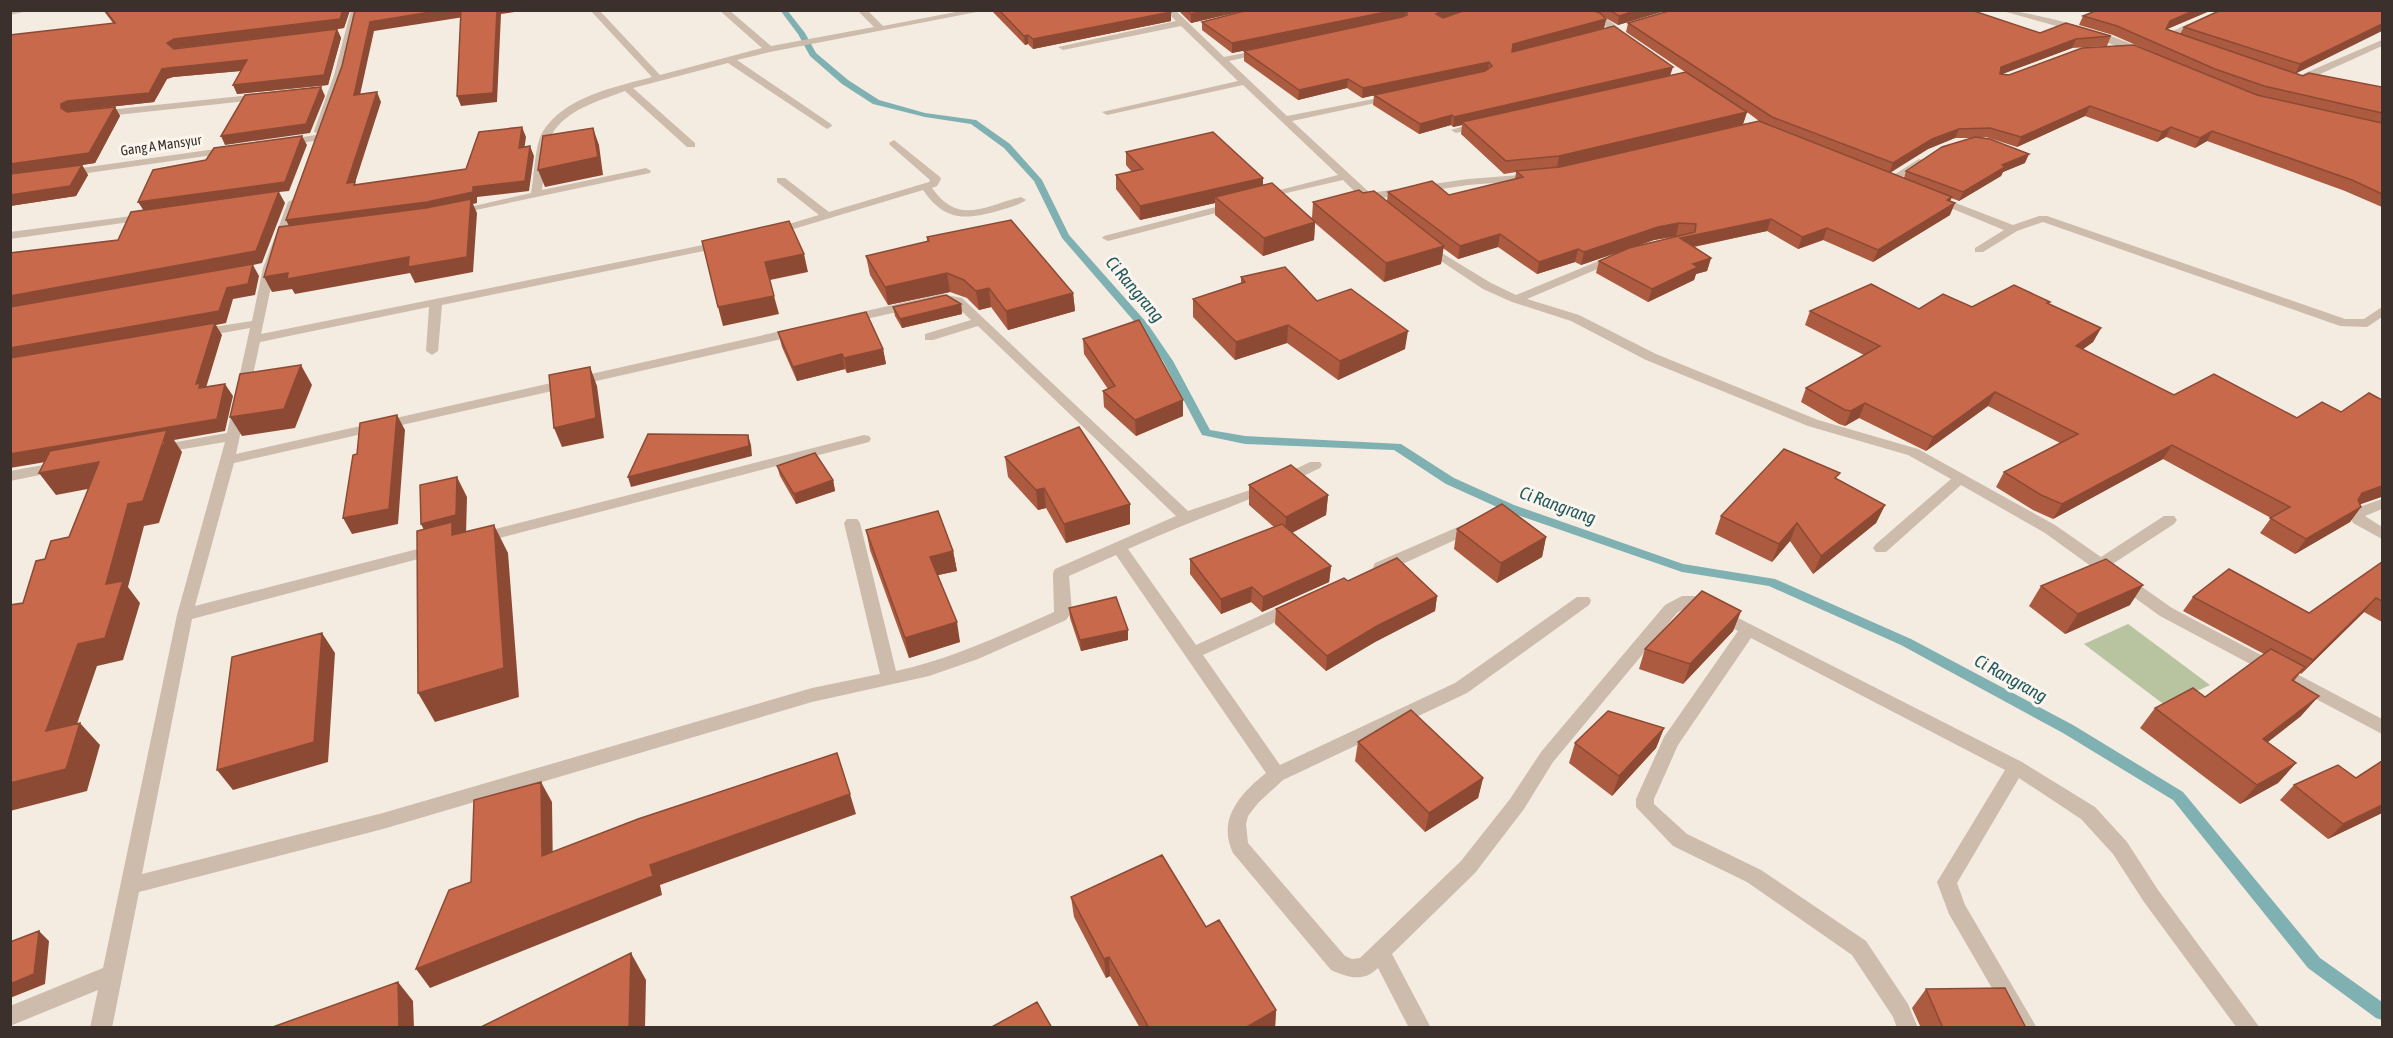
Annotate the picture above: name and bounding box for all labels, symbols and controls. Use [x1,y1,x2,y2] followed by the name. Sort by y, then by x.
[119,131,203,159] street label: Gang A Mansyur
[1101,252,1169,326] water label: Ci Rangrang
[1517,482,1599,528] water label: Ci Rangrang
[1971,650,2051,706] water label: Ci Rangrang

